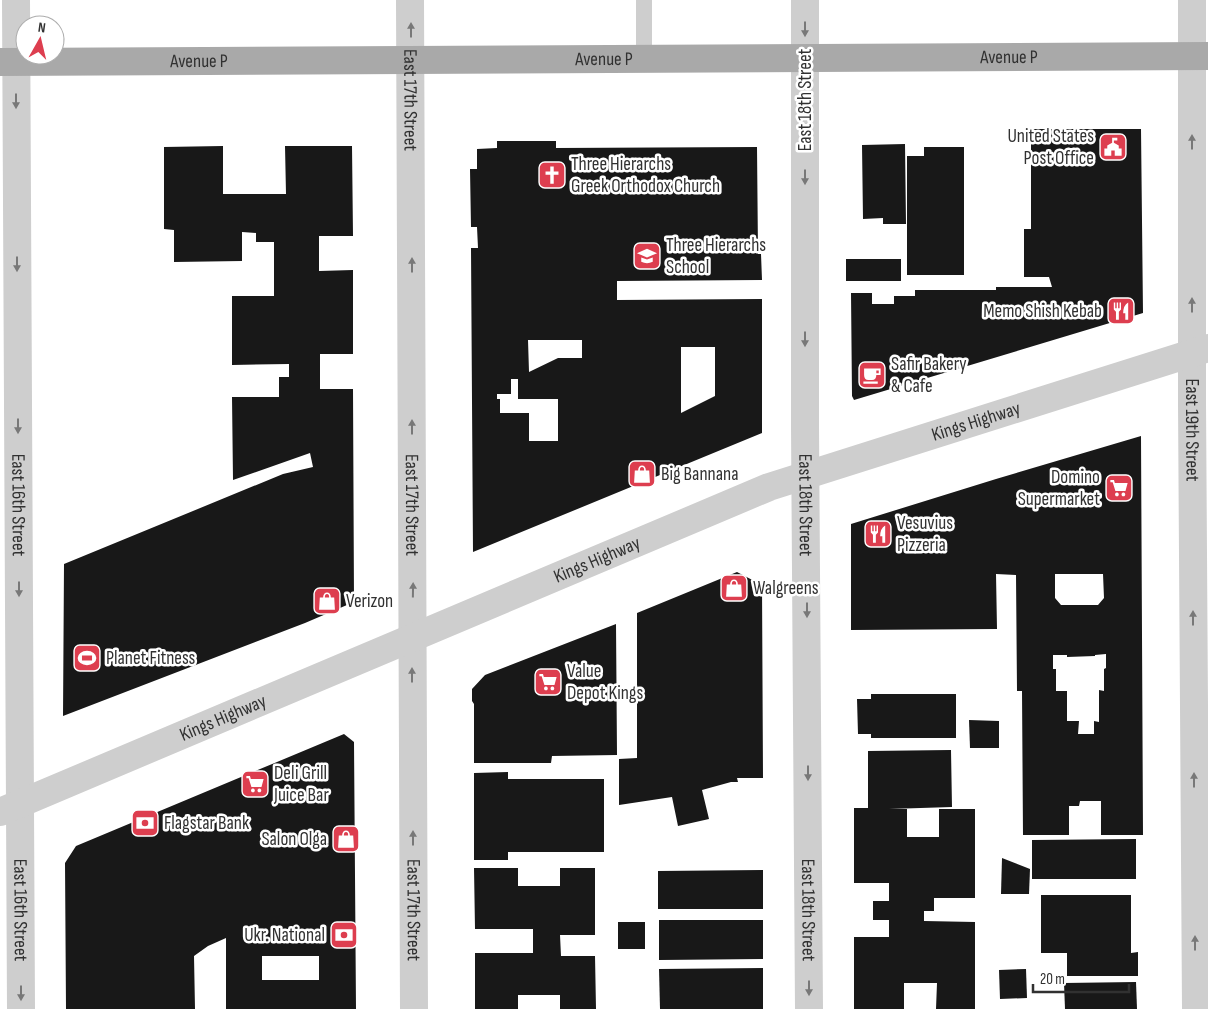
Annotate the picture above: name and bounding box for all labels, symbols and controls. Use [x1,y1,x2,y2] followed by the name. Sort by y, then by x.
[15,15,65,65] north arrow
[37,19,47,37] text: N
[801,21,809,37] one-way arrow
[407,22,415,38] one-way arrow
[979,45,1038,69] street label: Avenue P
[574,47,633,71] street label: Avenue P
[169,49,228,73] street label: Avenue P
[399,49,422,151] street label: East 17th Street
[794,49,817,151] street label: East 18th Street
[12,93,20,109] one-way arrow
[1007,125,1094,170] place label: United States Post Office
[1098,132,1128,162] public building icon: United States Post Office
[1188,134,1196,150] one-way arrow
[571,153,720,198] place label: Three Hierarchs Greek Orthodox Church
[537,160,567,190] church icon: Three Hierarchs Greek Orthodox Church
[801,169,809,185] one-way arrow
[666,234,766,279] place label: Three Hierarchs School
[632,241,662,271] school or university icon: Three Hierarchs School
[13,256,21,272] one-way arrow
[408,256,416,272] one-way arrow
[1106,296,1136,326] restaurant icon: Memo Shish Kebab
[1188,296,1196,312] one-way arrow
[983,300,1102,323] place label: Memo Shish Kebab
[801,331,809,347] one-way arrow
[891,353,967,398] place label: Safir Bakery & Cafe
[857,360,887,390] cafe icon: Safir Bakery & Cafe
[1180,379,1204,482] street label: East 19th Street
[929,396,1024,446] street label: Kings Highway
[14,418,22,434] one-way arrow
[408,419,416,435] one-way arrow
[7,454,30,557] street label: East 16th Street
[400,454,424,556] street label: East 17th Street
[794,454,817,557] street label: East 18th Street
[627,459,657,489] shop icon: Big Bannana
[661,463,738,486] place label: Big Bannana
[1018,466,1100,511] place label: Domino Supermarket
[1104,473,1134,503] supermarket icon: Domino Supermarket
[897,512,953,557] place label: Vesuvius Pizzeria
[863,519,893,549] restaurant icon: Vesuvius Pizzeria
[550,531,644,588] street label: Kings Highway
[719,573,749,603] shop icon: Walgreens
[753,577,819,600] place label: Walgreens
[15,581,23,597] one-way arrow
[409,581,417,597] one-way arrow
[312,586,342,616] shop icon: Verizon
[346,590,393,613] place label: Verizon
[803,603,811,619] one-way arrow
[1189,610,1197,626] one-way arrow
[72,643,102,673] sports icon: Planet Fitness
[106,647,196,670] place label: Planet Fitness
[567,660,643,705] place label: Value Depot Kings
[408,667,416,683] one-way arrow
[533,667,563,697] supermarket icon: Value Depot Kings
[176,689,270,746] street label: Kings Highway
[273,762,329,807] place label: Deli Grill Juice Bar
[804,765,812,781] one-way arrow
[240,769,270,799] supermarket icon: Deli Grill Juice Bar
[1190,772,1198,788] one-way arrow
[130,808,160,838] bank icon: Flagstar Bank
[164,812,250,835] place label: Flagstar Bank
[331,824,361,854] shop icon: Salon Olga
[261,828,327,851] place label: Salon Olga
[409,830,417,846] one-way arrow
[9,859,32,962] street label: East 16th Street
[402,859,425,961] street label: East 17th Street
[796,859,820,962] street label: East 18th Street
[329,920,359,950] bank icon: Ukr. National
[244,924,325,947] place label: Ukr. National
[1191,935,1199,951] one-way arrow
[1033,962,1129,994] scale bar
[1040,970,1065,989] text: 20 m
[805,980,813,996] one-way arrow
[17,985,25,1001] one-way arrow

